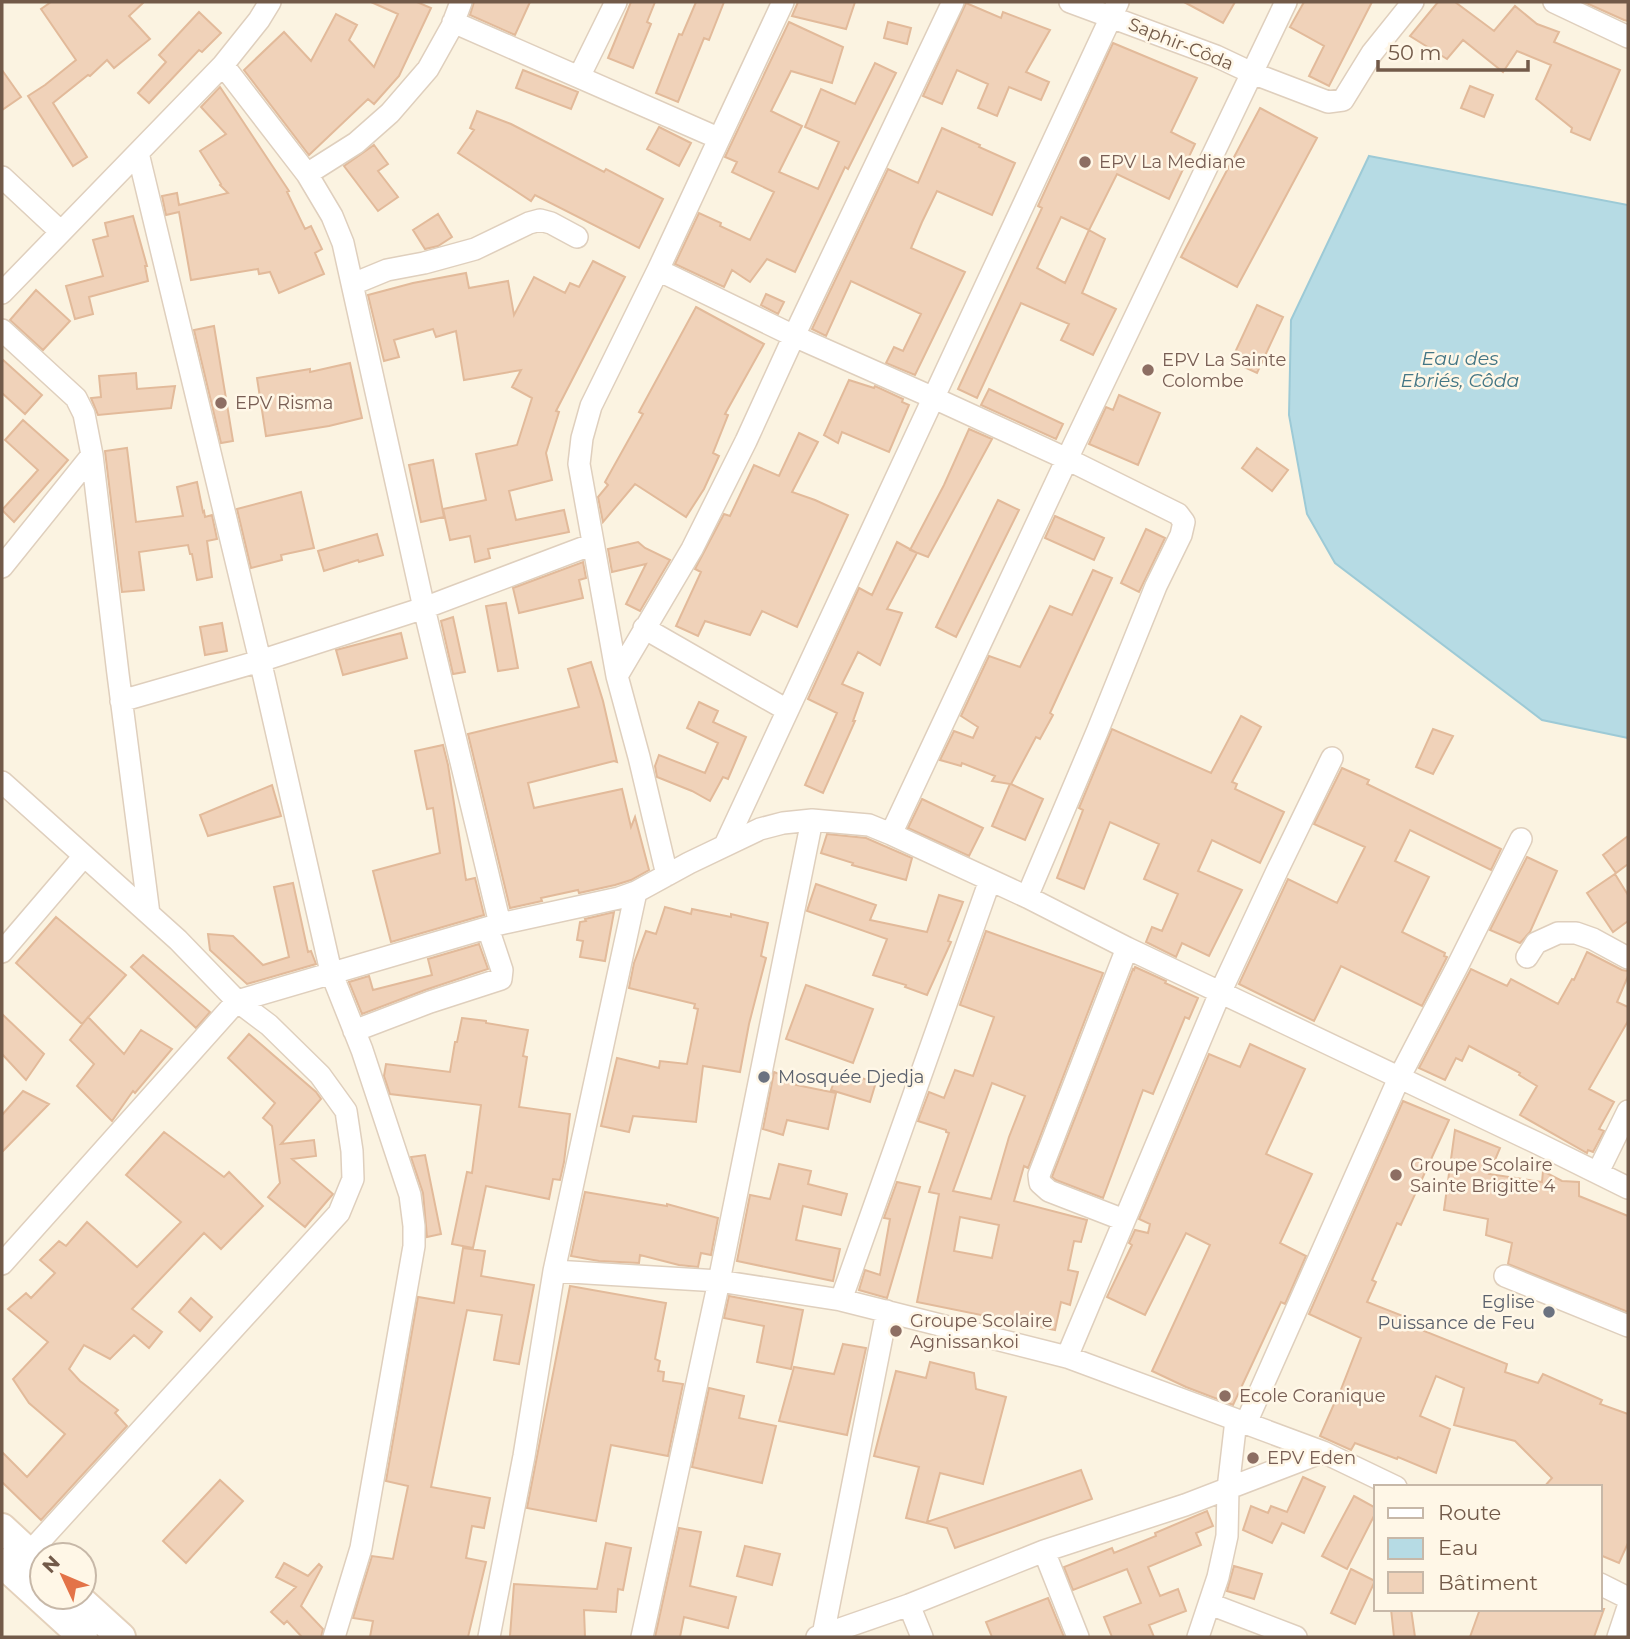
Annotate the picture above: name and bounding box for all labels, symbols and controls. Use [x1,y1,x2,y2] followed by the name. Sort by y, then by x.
[1125,13,1237,75] street label: Saphir-Côda
[1378,28,1528,72] scale bar
[1388,40,1442,65] text: 50 m
[1099,151,1246,173] place label: EPV La Mediane
[1077,154,1093,170] marker: EPV La Mediane
[1401,347,1520,392] water label: Eau des Ebriés, Côda
[1162,349,1287,392] place label: EPV La Sainte Colombe
[1140,362,1156,378] marker: EPV La Sainte Colombe
[235,392,333,414] place label: EPV Risma
[213,395,229,411] marker: EPV Risma
[778,1066,924,1088] place label: Mosquée Djedja
[756,1069,772,1085] marker: Mosquée Djedja
[1410,1154,1555,1197] place label: Groupe Scolaire Sainte Brigitte 4
[1388,1167,1404,1183] marker: Groupe Scolaire Sainte Brigitte 4
[1377,1291,1535,1334] place label: Eglise Puissance de Feu
[1541,1304,1557,1320] marker: Eglise Puissance de Feu
[910,1310,1053,1353] place label: Groupe Scolaire Agnissankoi
[888,1323,904,1339] marker: Groupe Scolaire Agnissankoi
[1239,1385,1386,1407] place label: Ecole Coranique
[1217,1388,1233,1404] marker: Ecole Coranique
[1267,1447,1356,1469] place label: EPV Eden
[1245,1450,1261,1466] marker: EPV Eden
[1374,1485,1602,1611] legend
[1438,1500,1501,1525] text: Route
[1438,1535,1478,1560] text: Eau
[28,1541,98,1611] north arrow
[38,1551,65,1578] text: N
[1438,1570,1538,1595] text: Bâtiment

